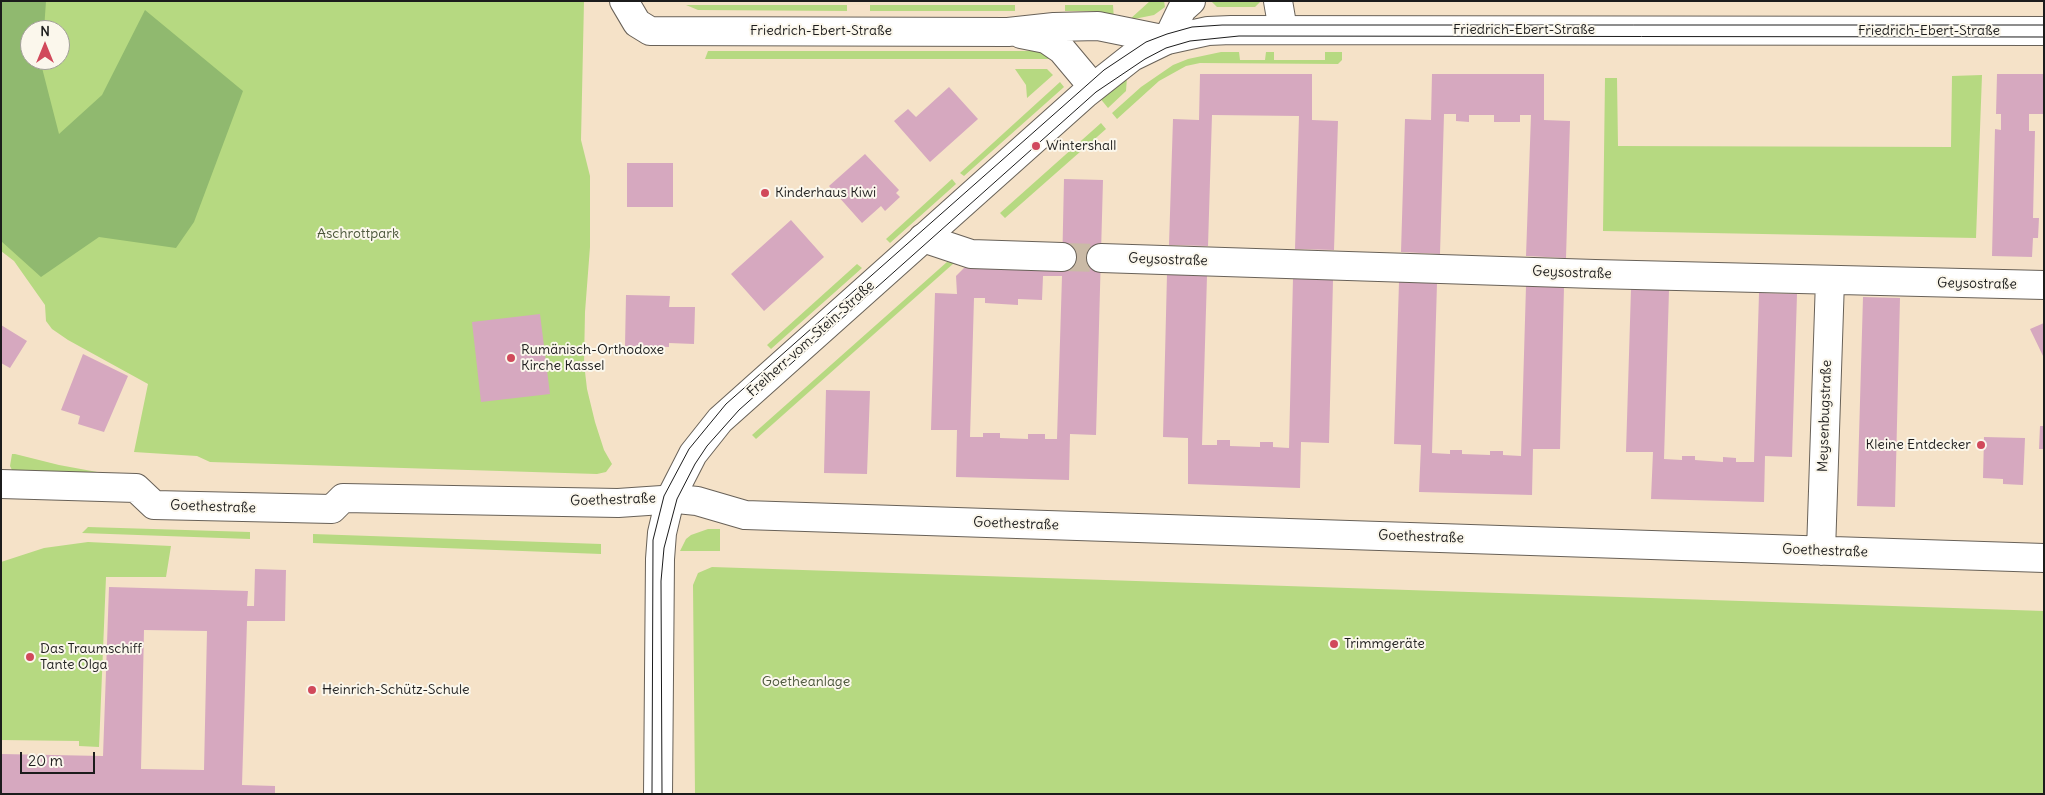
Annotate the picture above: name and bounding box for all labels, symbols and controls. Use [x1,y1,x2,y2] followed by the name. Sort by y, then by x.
[20,20,70,70] north arrow
[40,22,50,40] text: N
[1453,22,1595,38] street label: Friedrich-Ebert-Straße
[750,23,892,39] street label: Friedrich-Ebert-Straße
[1858,23,2000,39] street label: Friedrich-Ebert-Straße
[1046,138,1116,154] place label: Wintershall
[1030,140,1042,152] marker: Wintershall
[775,185,876,201] place label: Kinderhaus Kiwi
[759,187,771,199] marker: Kinderhaus Kiwi
[317,226,399,242] park label: Aschrottpark
[1128,250,1208,270] street label: Geysostraße
[1532,263,1612,283] street label: Geysostraße
[1937,275,2017,293] street label: Geysostraße
[744,278,878,400] street label: Freiherr-vom-Stein-Straße
[521,342,664,374] place label: Rumänisch-Orthodoxe Kirche Kassel
[505,352,517,364] marker: Rumänisch-Orthodoxe Kirche Kassel
[1815,360,1835,472] street label: Meysenbugstraße
[1866,437,1971,453] place label: Kleine Entdecker
[1975,439,1987,451] marker: Kleine Entdecker
[570,490,656,510] street label: Goethestraße
[170,497,256,517] street label: Goethestraße
[973,514,1059,534] street label: Goethestraße
[1378,527,1464,547] street label: Goethestraße
[1782,541,1868,561] street label: Goethestraße
[1344,636,1425,652] place label: Trimmgeräte
[1328,638,1340,650] marker: Trimmgeräte
[40,641,142,674] place label: Das Traumschiff Tante Olga
[24,651,36,663] marker: Das Traumschiff Tante Olga
[762,674,850,690] park label: Goetheanlage
[322,682,470,698] place label: Heinrich-Schütz-Schule
[306,684,318,696] marker: Heinrich-Schütz-Schule
[22,742,98,774] scale bar
[28,751,63,770] text: 20 m

